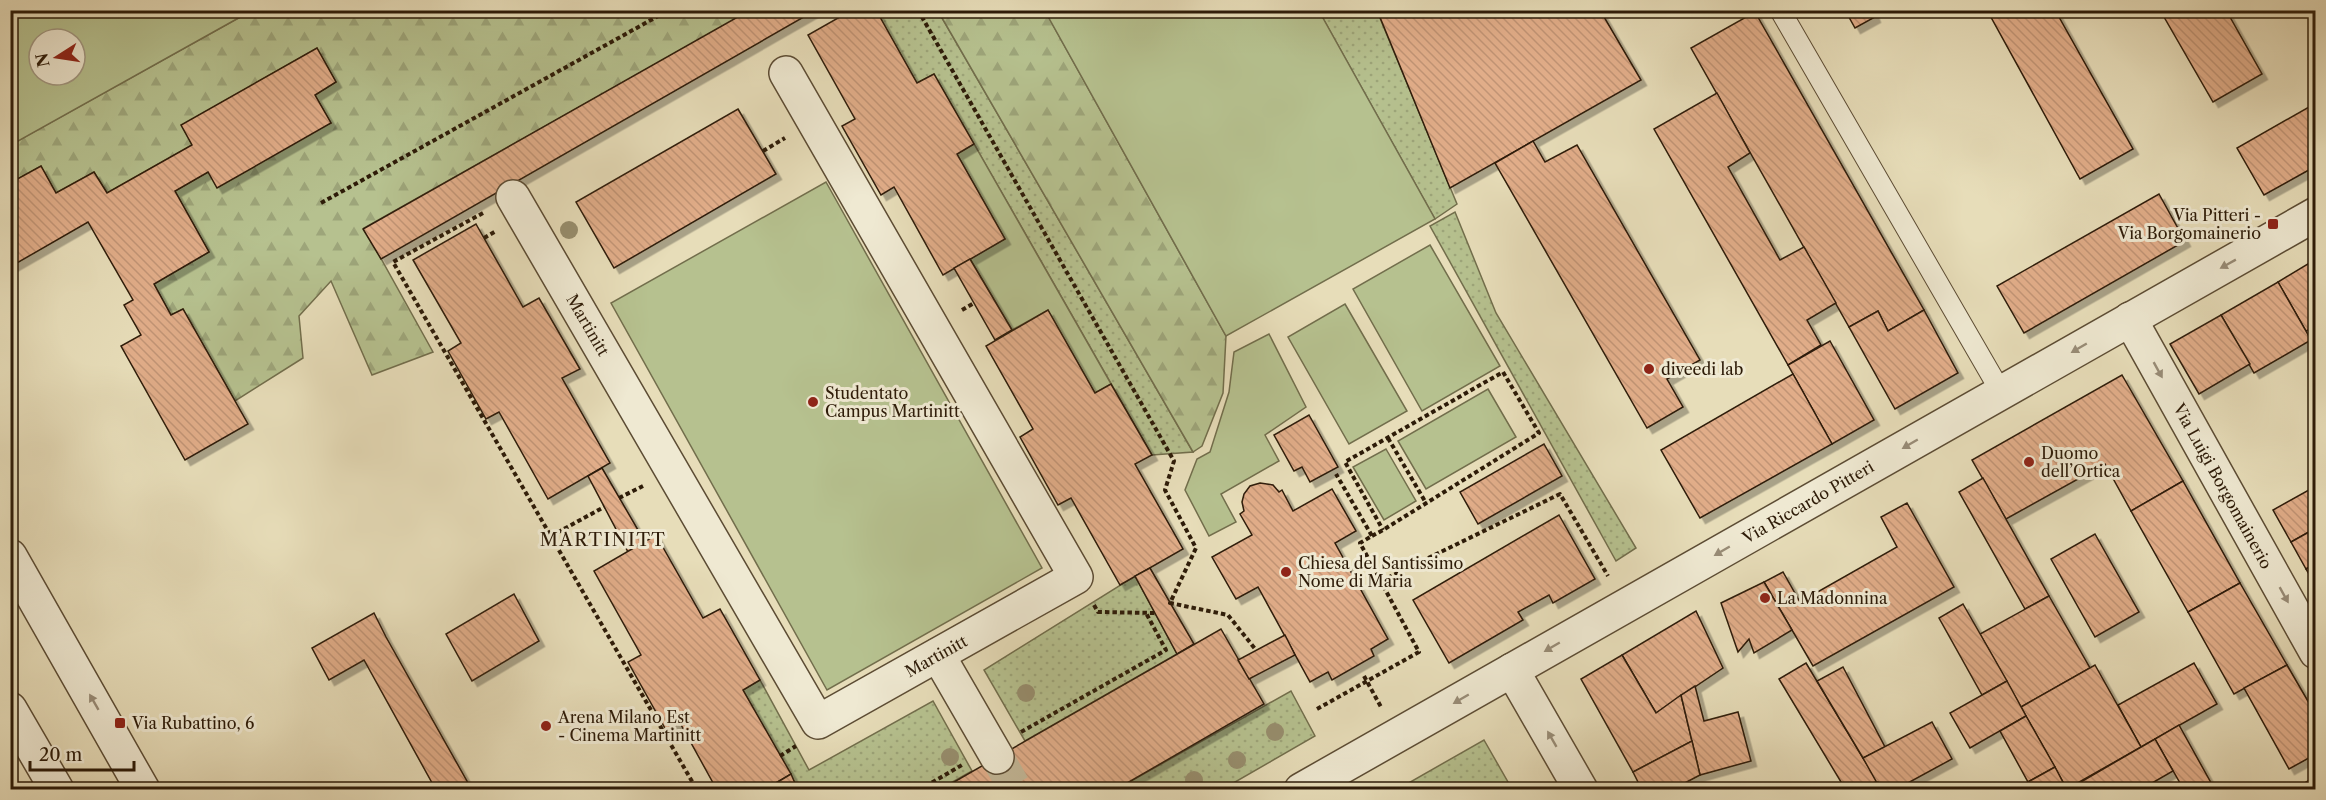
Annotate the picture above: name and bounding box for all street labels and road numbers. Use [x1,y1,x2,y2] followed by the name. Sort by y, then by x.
[562,291,614,360] street label: Martinitt
[2169,399,2277,572] street label: Via Luigi Borgomainerio
[1738,456,1877,548] street label: Via Riccardo Pitteri
[901,631,971,681] street label: Martinitt

